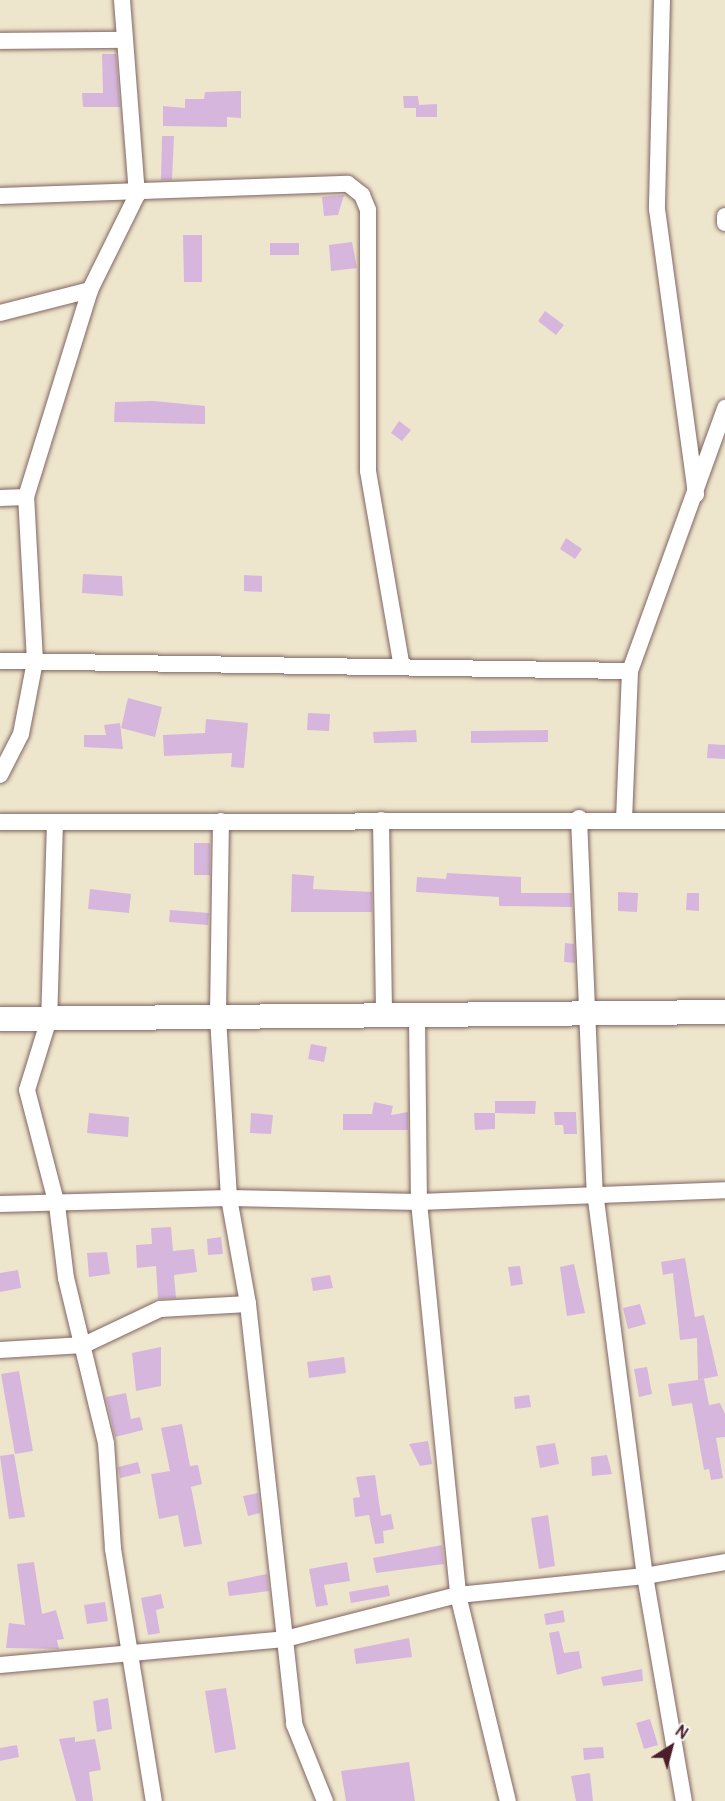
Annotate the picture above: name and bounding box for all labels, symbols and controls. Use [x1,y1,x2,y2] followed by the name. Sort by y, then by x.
[641,1717,701,1777] north arrow
[671,1721,692,1744] text: N

